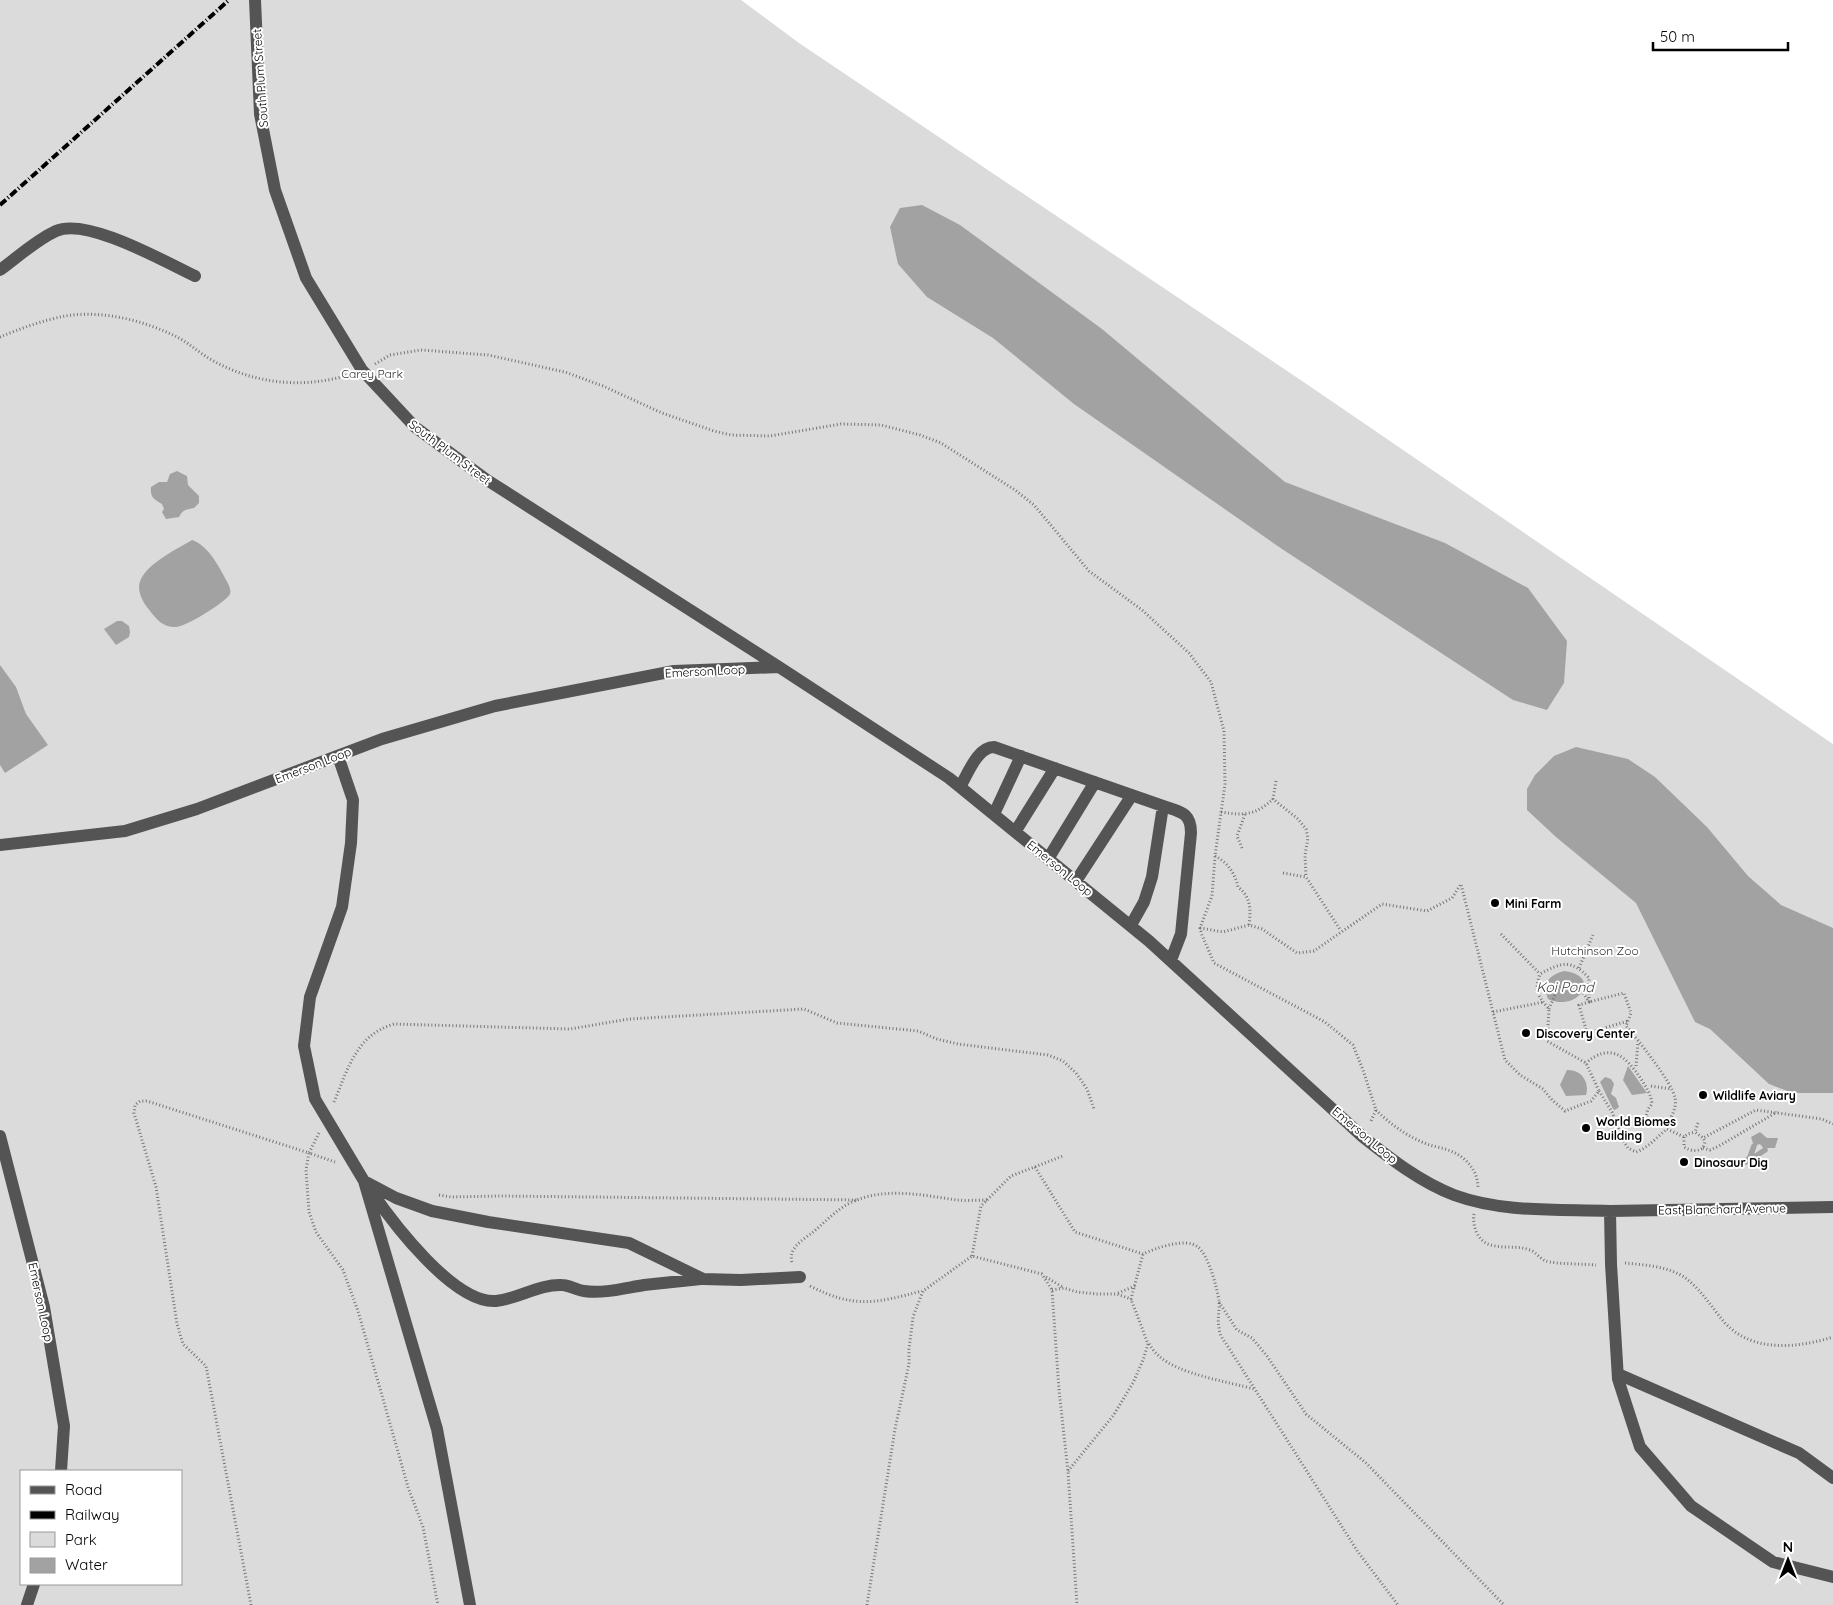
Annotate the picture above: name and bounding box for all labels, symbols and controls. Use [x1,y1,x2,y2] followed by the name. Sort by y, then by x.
[1653,20,1788,52] scale bar
[1660,27,1695,46] text: 50 m
[249,28,271,128] street label: South Plum Street
[341,366,403,381] park label: Carey Park
[406,416,494,488] street label: South Plum Street
[664,661,746,681] street label: Emerson Loop
[273,744,353,786] street label: Emerson Loop
[1024,837,1096,899] street label: Emerson Loop
[1505,896,1561,911] place label: Mini Farm
[1489,897,1501,909] marker: Mini Farm
[1551,943,1639,958] park label: Hutchinson Zoo
[1536,978,1595,996] water label: Koi Pond
[1536,1026,1635,1041] place label: Discovery Center
[1520,1027,1532,1039] marker: Discovery Center
[1713,1088,1796,1103] place label: Wildlife Aviary
[1697,1089,1709,1101] marker: Wildlife Aviary
[1329,1103,1401,1167] street label: Emerson Loop
[1596,1114,1676,1143] place label: World Biomes Building
[1580,1122,1592,1134] marker: World Biomes Building
[1694,1155,1768,1170] place label: Dinosaur Dig
[1678,1156,1690,1168] marker: Dinosaur Dig
[1658,1200,1786,1218] street label: East Blanchard Avenue
[25,1261,57,1343] street label: Emerson Loop
[20,1470,182,1585] legend
[65,1480,102,1499] text: Road
[65,1505,120,1524] text: Railway
[65,1530,97,1549] text: Park
[1763,1535,1813,1585] north arrow
[1783,1538,1793,1556] text: N
[65,1555,108,1574] text: Water

